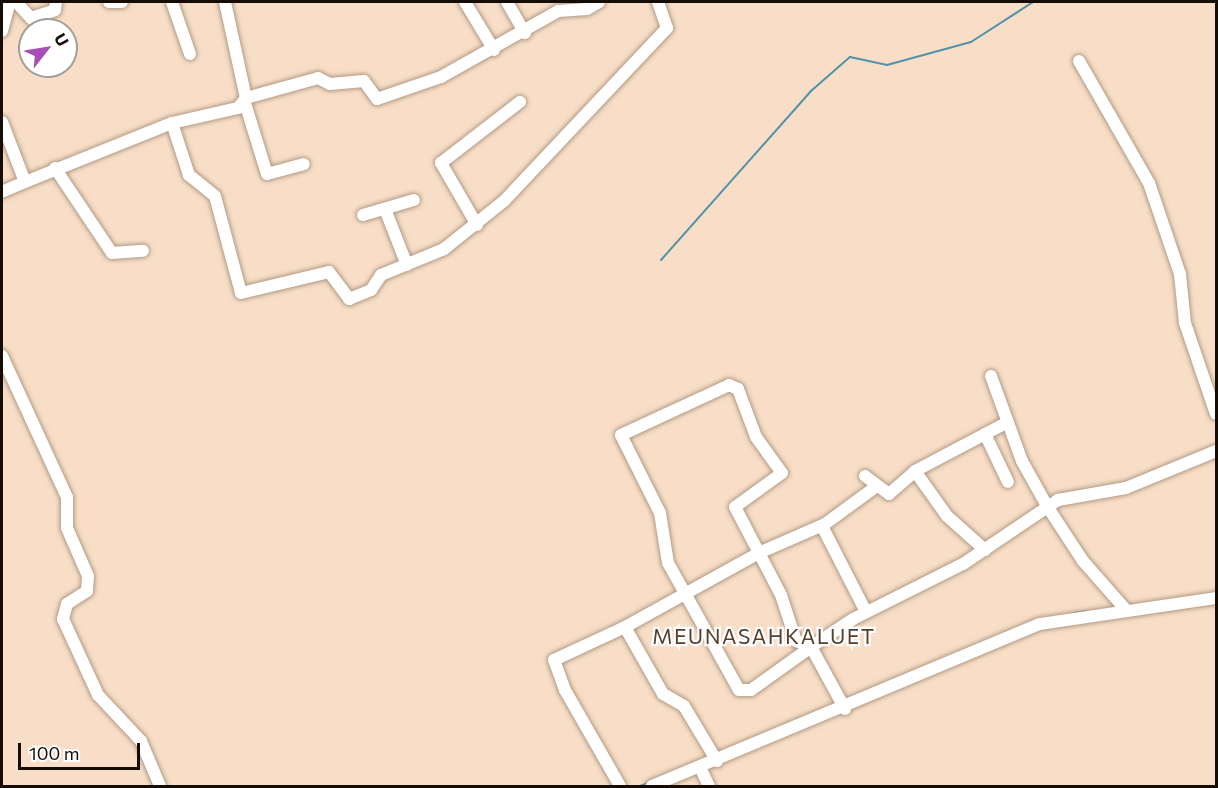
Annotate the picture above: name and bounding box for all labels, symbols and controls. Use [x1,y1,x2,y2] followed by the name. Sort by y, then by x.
[18,18,78,78] north arrow
[51,30,73,49] text: U
[652,623,876,649] district label: MEUNASAHKALUET
[21,731,142,769] scale bar
[29,742,79,764] text: 100 m

